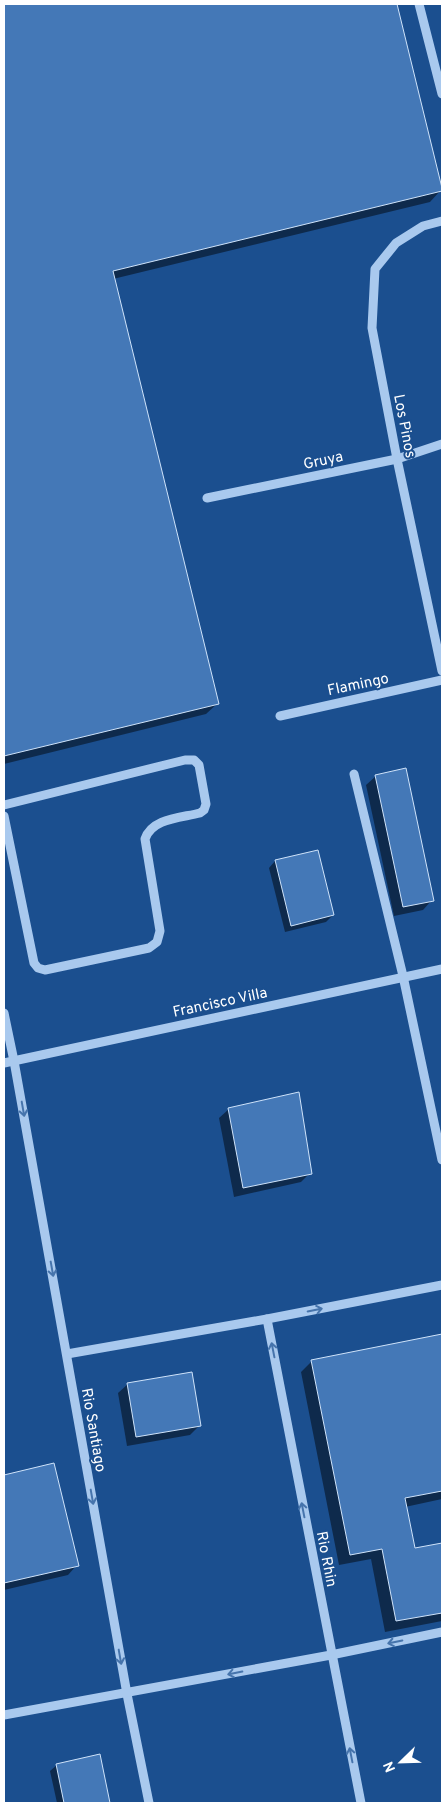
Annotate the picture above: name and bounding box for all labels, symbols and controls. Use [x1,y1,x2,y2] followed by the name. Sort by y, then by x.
[388,393,419,460] street label: Los Pinos
[302,448,345,475] street label: Gruya
[326,670,391,701] street label: Flamingo
[171,984,269,1023] street label: Francisco Villa
[19,1100,29,1116] one-way arrow
[47,1260,57,1276] one-way arrow
[306,1304,322,1314] one-way arrow
[268,1343,277,1359] one-way arrow
[76,1387,109,1474] street label: Rio Santiago
[88,1489,98,1505] one-way arrow
[298,1502,308,1518] one-way arrow
[311,1530,340,1589] street label: Rio Rhin
[387,1638,403,1647] one-way arrow
[116,1649,126,1665] one-way arrow
[228,1669,244,1679] one-way arrow
[376,1737,426,1787] north arrow
[346,1748,356,1764] one-way arrow
[381,1759,400,1774] text: N

